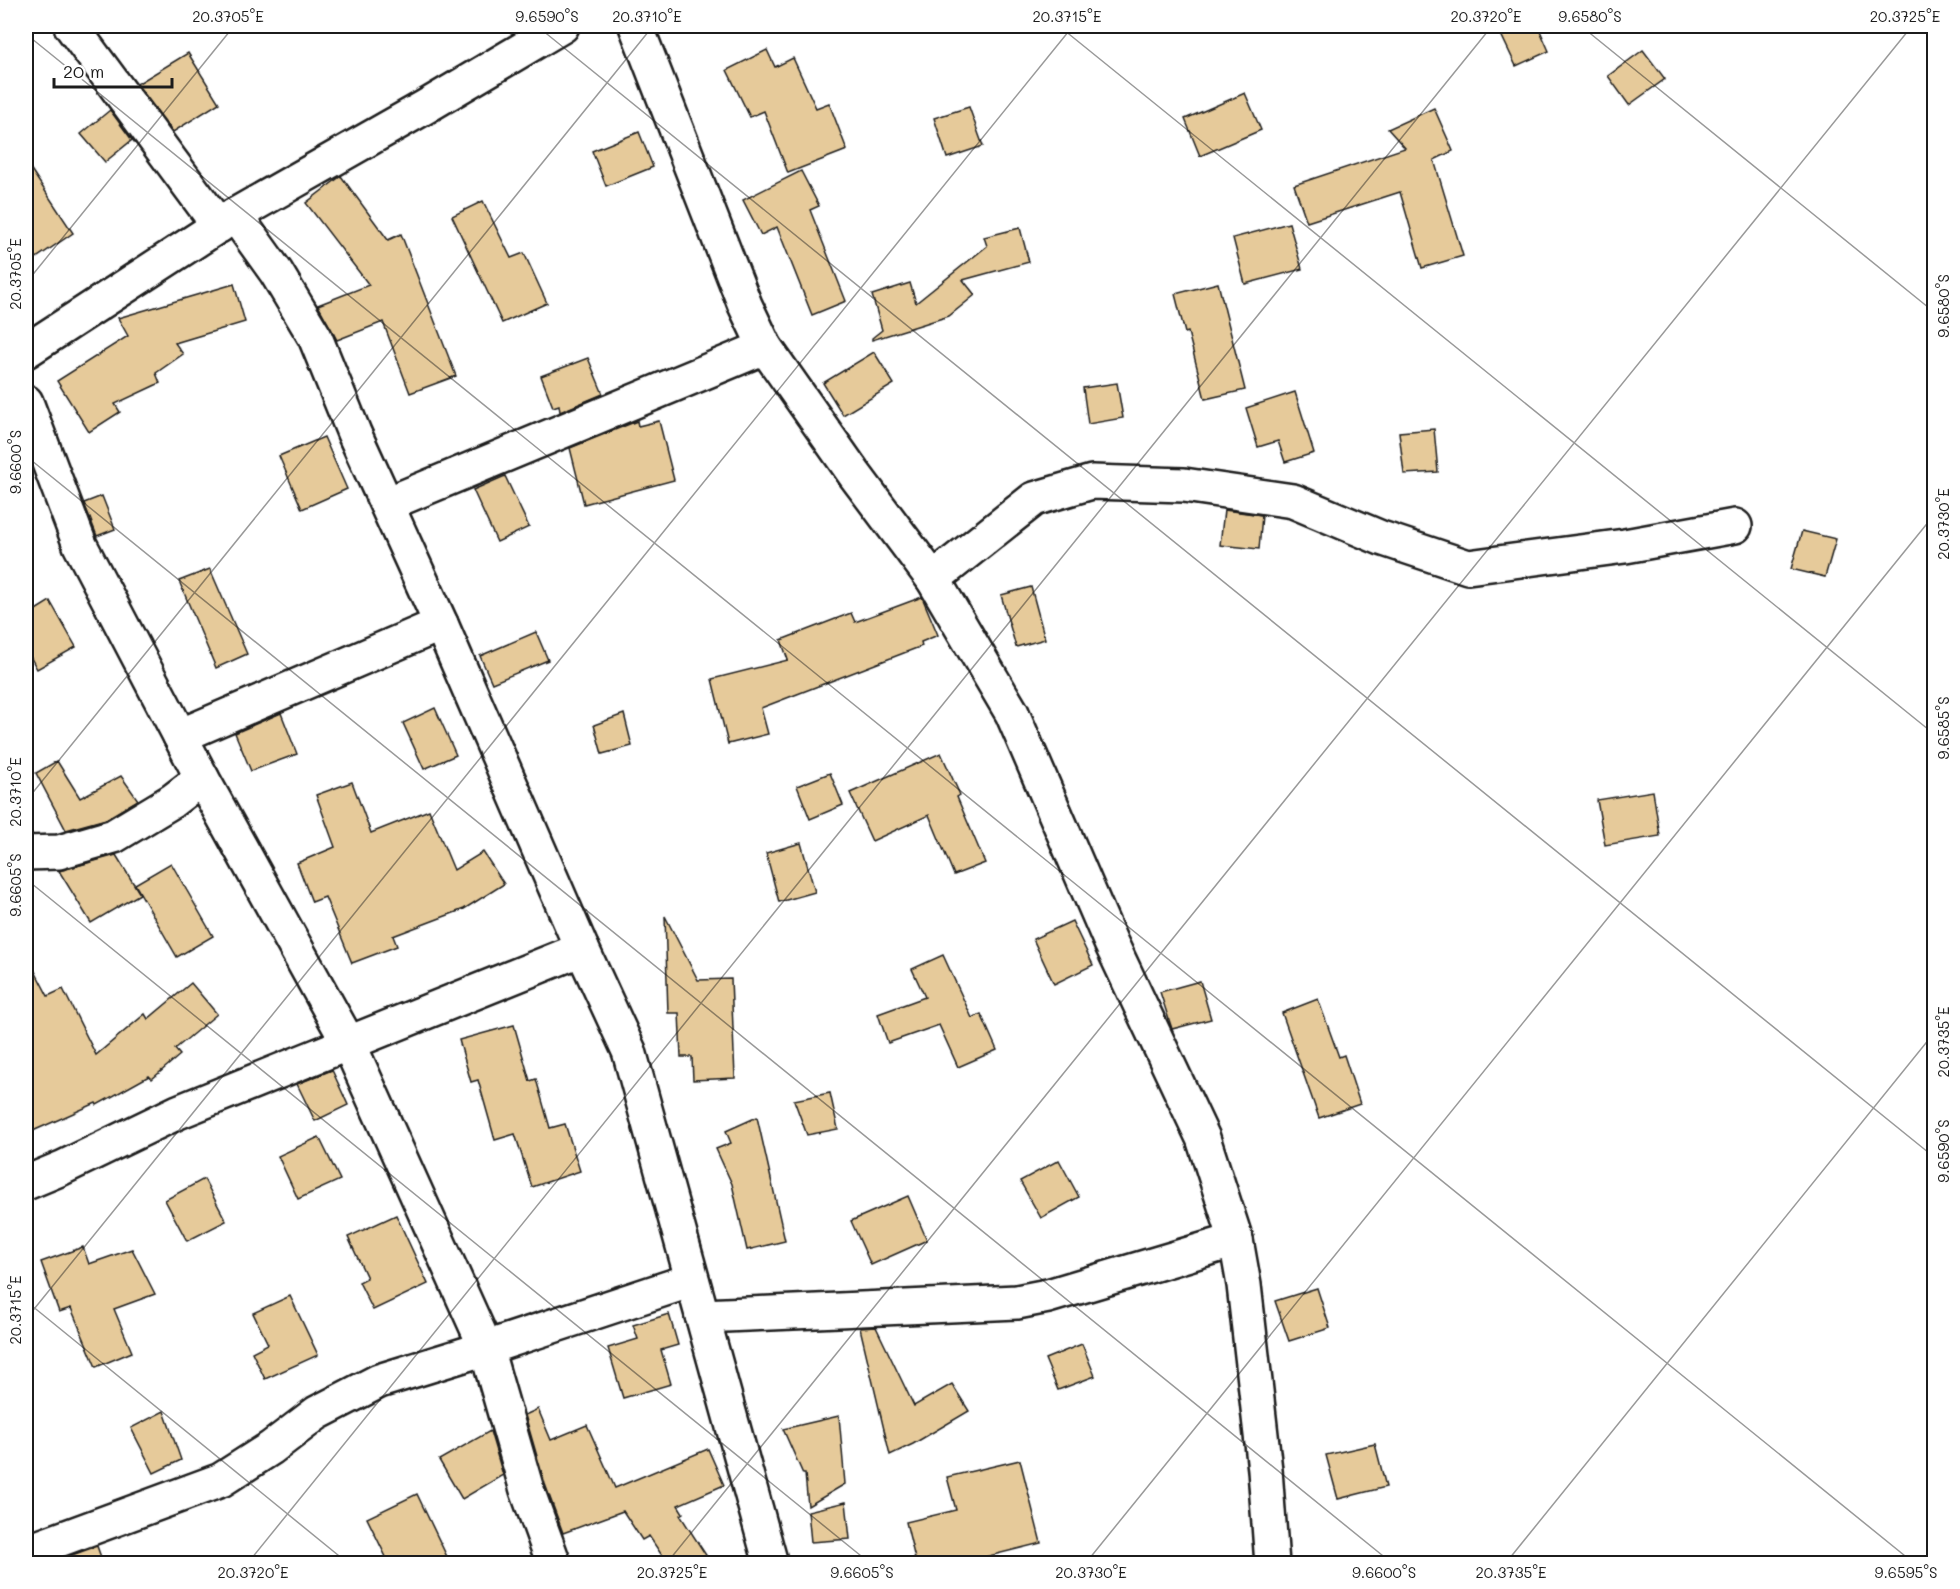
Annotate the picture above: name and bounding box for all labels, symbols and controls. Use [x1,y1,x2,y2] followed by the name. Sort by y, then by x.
[192,6,264,26] text: 20.3705°E
[515,6,579,26] text: 9.6590°S
[612,6,682,26] text: 20.3710°E
[1032,6,1102,26] text: 20.3715°E
[1450,6,1522,26] text: 20.3720°E
[1558,6,1622,26] text: 9.6580°S
[1870,6,1941,26] text: 20.3725°E
[54,51,172,89] scale bar
[63,59,104,83] text: 20 m
[5,238,25,310] text: 20.3705°E
[1933,274,1953,338] text: 9.6580°S
[5,430,25,494] text: 9.6600°S
[1933,488,1953,560] text: 20.3730°E
[1933,696,1953,760] text: 9.6585°S
[5,757,25,827] text: 20.3710°E
[5,853,25,917] text: 9.6605°S
[1933,1006,1953,1078] text: 20.3735°E
[1933,1119,1953,1183] text: 9.6590°S
[5,1275,25,1345] text: 20.3715°E
[217,1562,289,1582] text: 20.3720°E
[637,1562,708,1582] text: 20.3725°E
[830,1562,894,1582] text: 9.6605°S
[1055,1562,1127,1582] text: 20.3730°E
[1352,1562,1416,1582] text: 9.6600°S
[1475,1562,1547,1582] text: 20.3735°E
[1875,1562,1937,1582] text: 9.6595°S

